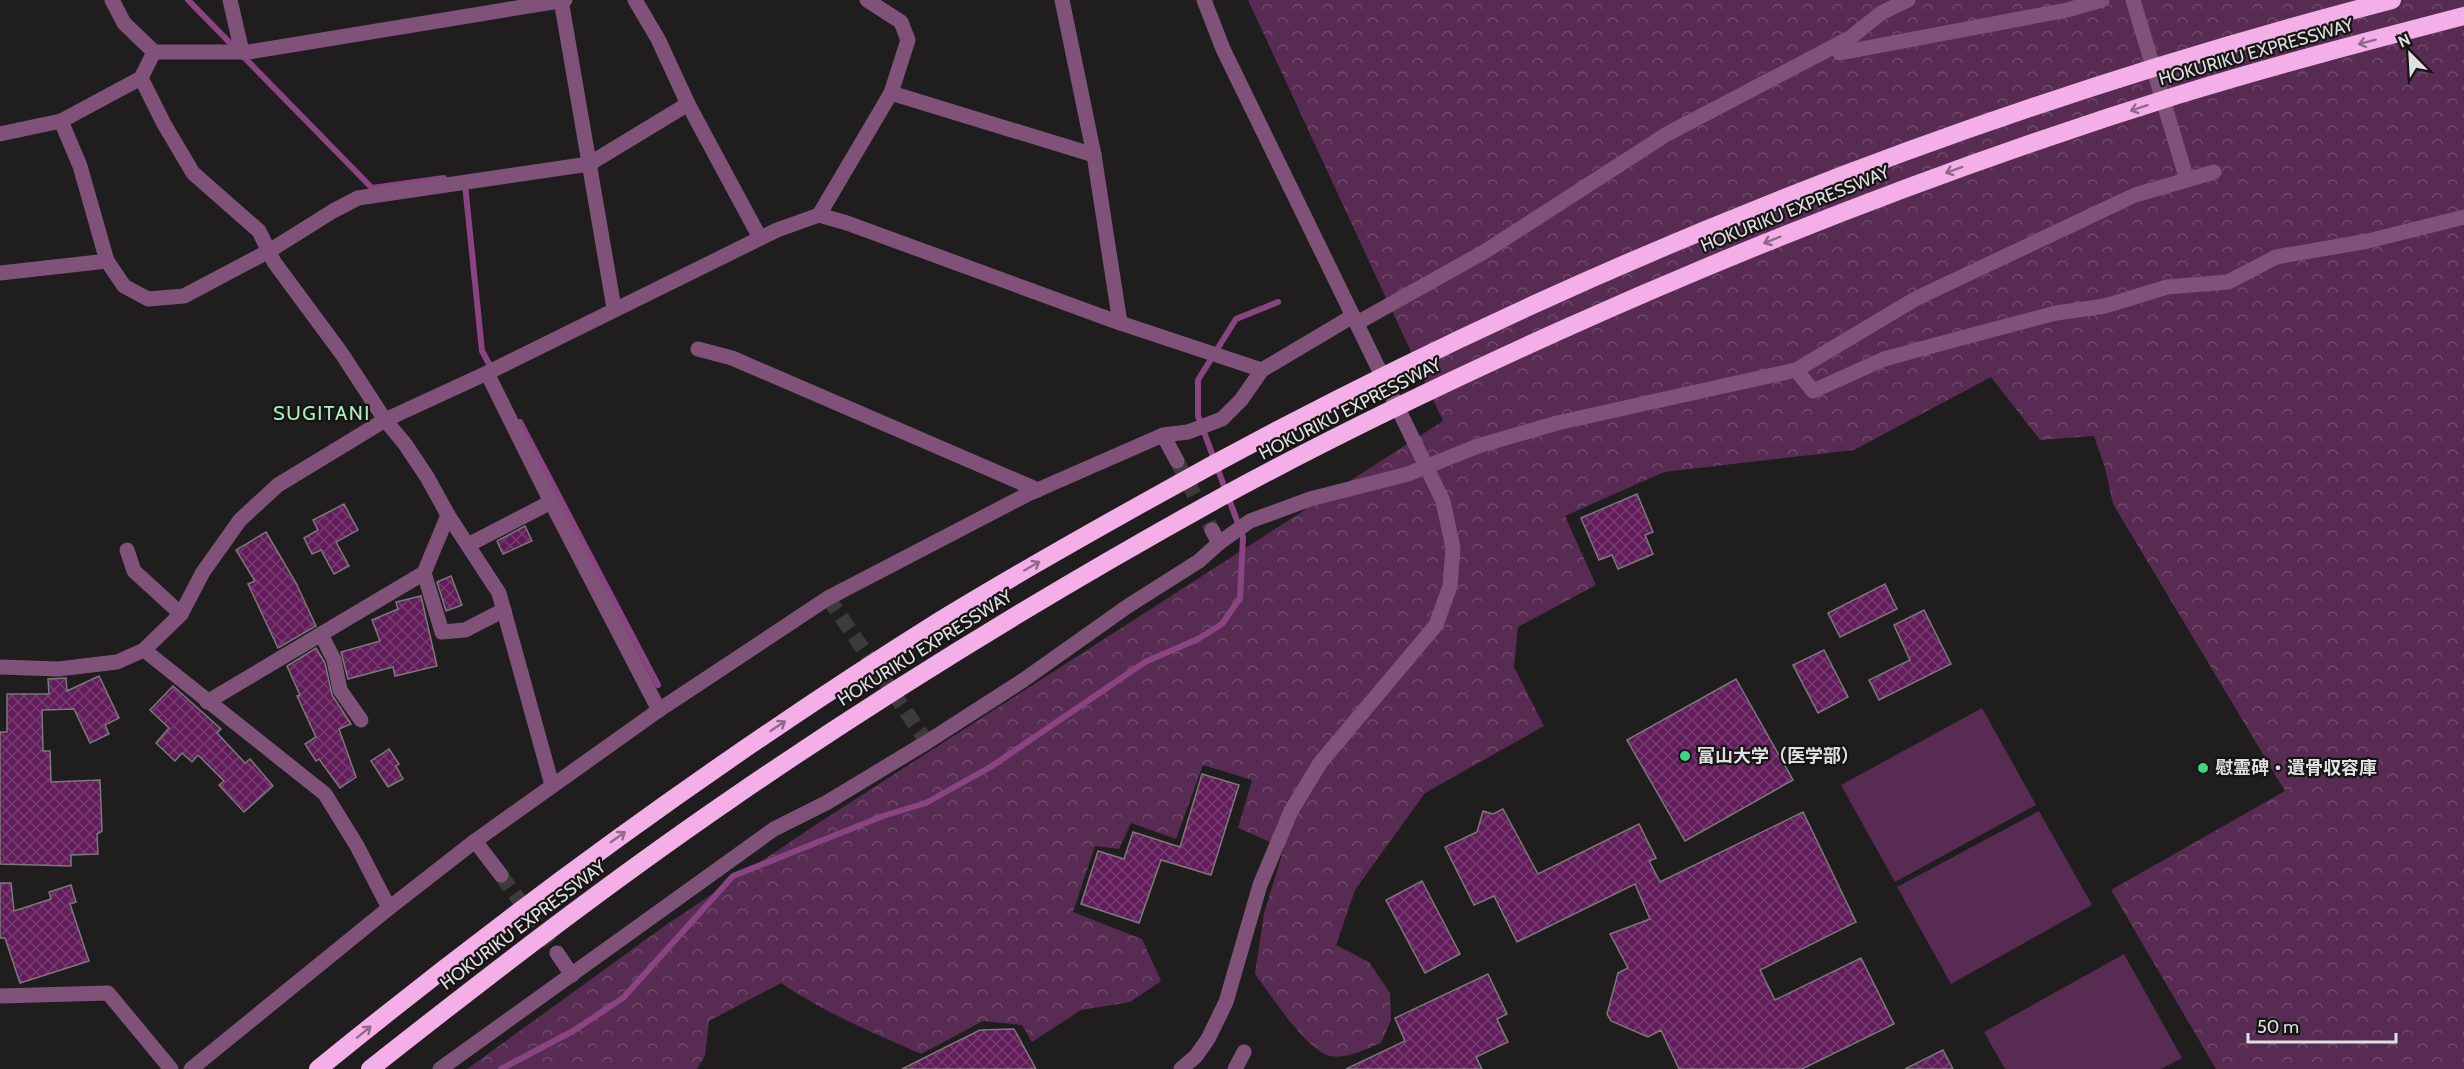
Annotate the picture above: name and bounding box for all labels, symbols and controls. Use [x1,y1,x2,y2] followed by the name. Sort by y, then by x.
[2156,13,2357,90] street label: HOKURIKU EXPRESSWAY
[2380,24,2440,84] north arrow
[2395,30,2413,52] text: N
[2358,36,2377,48] one-way arrow
[2130,103,2149,114] one-way arrow
[1697,161,1893,257] street label: HOKURIKU EXPRESSWAY
[1946,166,1964,177] one-way arrow
[1764,235,1782,246] one-way arrow
[1255,353,1446,465] street label: HOKURIKU EXPRESSWAY
[273,401,371,425] district label: SUGITANI
[1023,560,1040,572] one-way arrow
[834,585,1017,711] street label: HOKURIKU EXPRESSWAY
[770,720,786,732] one-way arrow
[1697,745,1859,767] place label: 富山大学（医学部）
[1678,749,1692,763] marker: 富山大学（医学部）
[2215,757,2377,779] place label: 慰霊碑・遺骨収容庫
[2196,761,2210,775] marker: 慰霊碑・遺骨収容庫
[610,831,626,843] one-way arrow
[436,855,611,995] street label: HOKURIKU EXPRESSWAY
[2248,1006,2396,1044] scale bar
[2257,1016,2299,1038] text: 50 m
[355,1026,371,1039] one-way arrow

